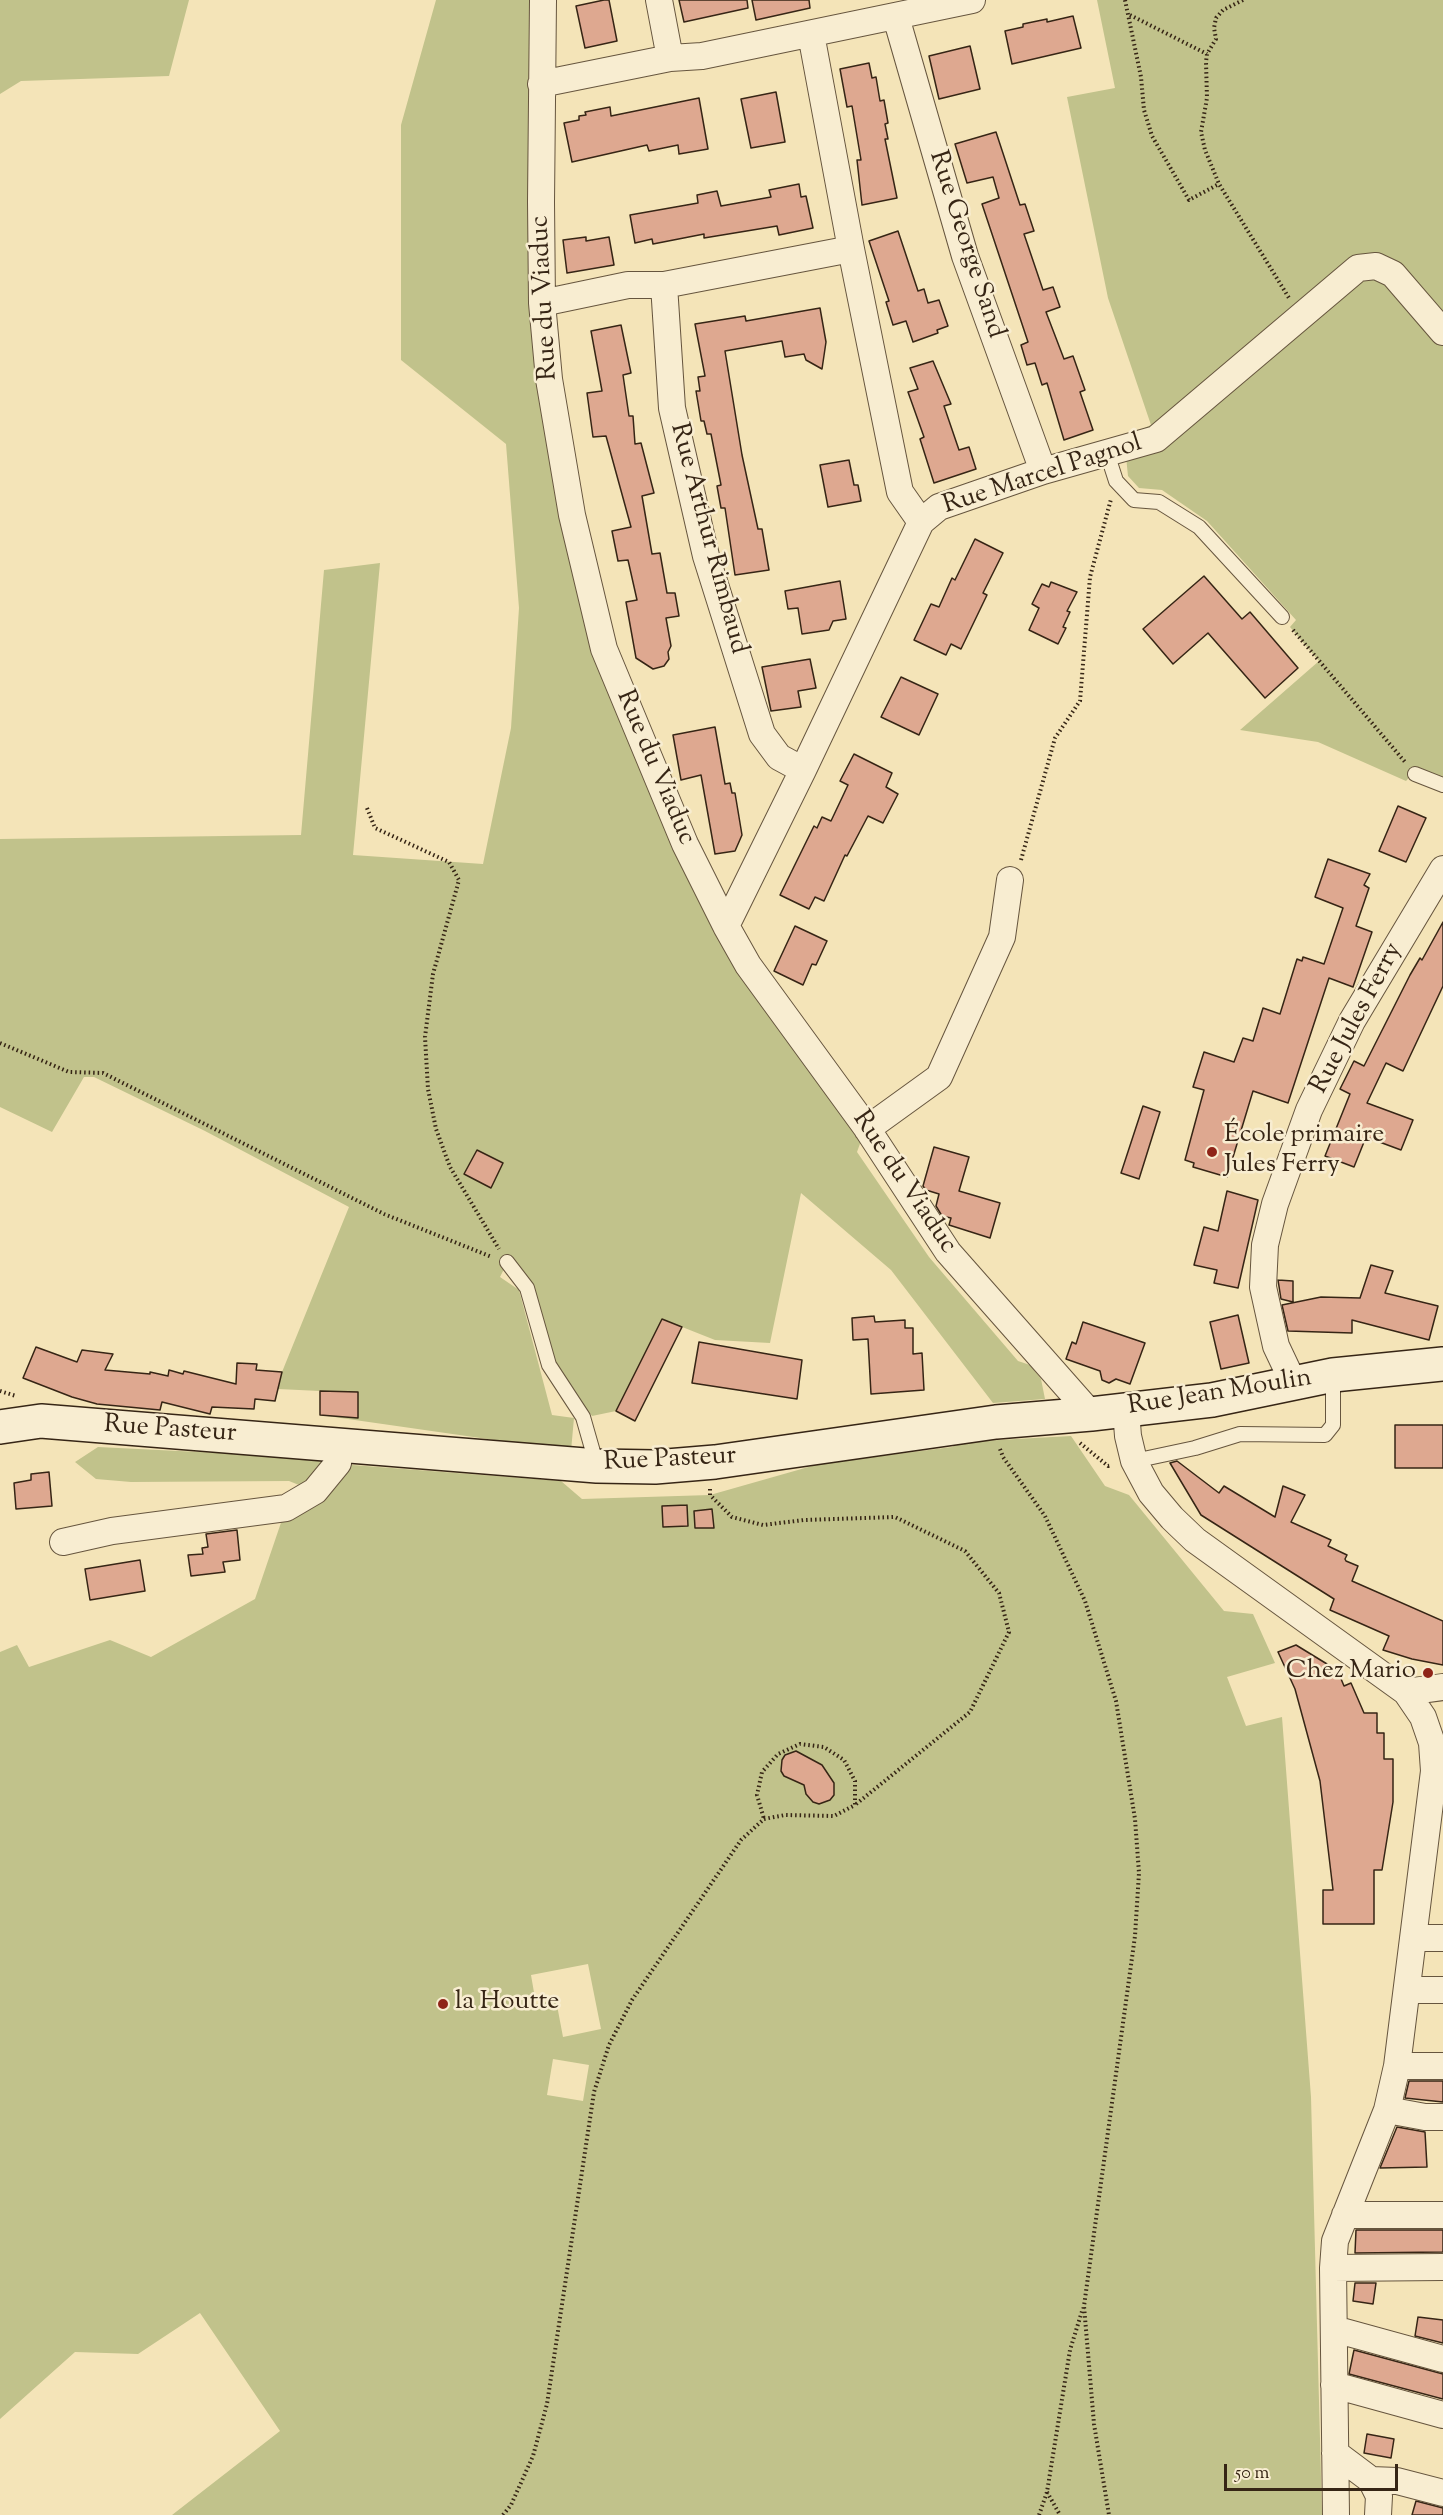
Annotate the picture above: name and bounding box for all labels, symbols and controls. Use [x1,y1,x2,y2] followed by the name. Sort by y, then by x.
[920,147,1010,343] street label: Rue George Sand
[526,215,566,381] street label: Rue du Viaduc
[661,420,753,658] street label: Rue Arthur Rimbaud
[940,429,1146,523] street label: Rue Marcel Pagnol
[607,686,701,850] street label: Rue du Viaduc
[1305,938,1411,1100] street label: Rue Jules Ferry
[844,1106,962,1260] street label: Rue du Viaduc
[1224,1121,1384,1182] place label: École primaire Jules Ferry
[1205,1145,1219,1159] marker: École primaire Jules Ferry
[1126,1364,1314,1424] street label: Rue Jean Moulin
[103,1411,237,1451] street label: Rue Pasteur
[603,1442,737,1480] street label: Rue Pasteur
[1286,1657,1416,1689] place label: Chez Mario
[1421,1666,1435,1680] marker: Chez Mario
[455,1988,559,2020] place label: la Houtte
[436,1997,450,2011] marker: la Houtte
[1227,2452,1401,2490] scale bar
[1235,2461,1269,2487] text: 50 m

